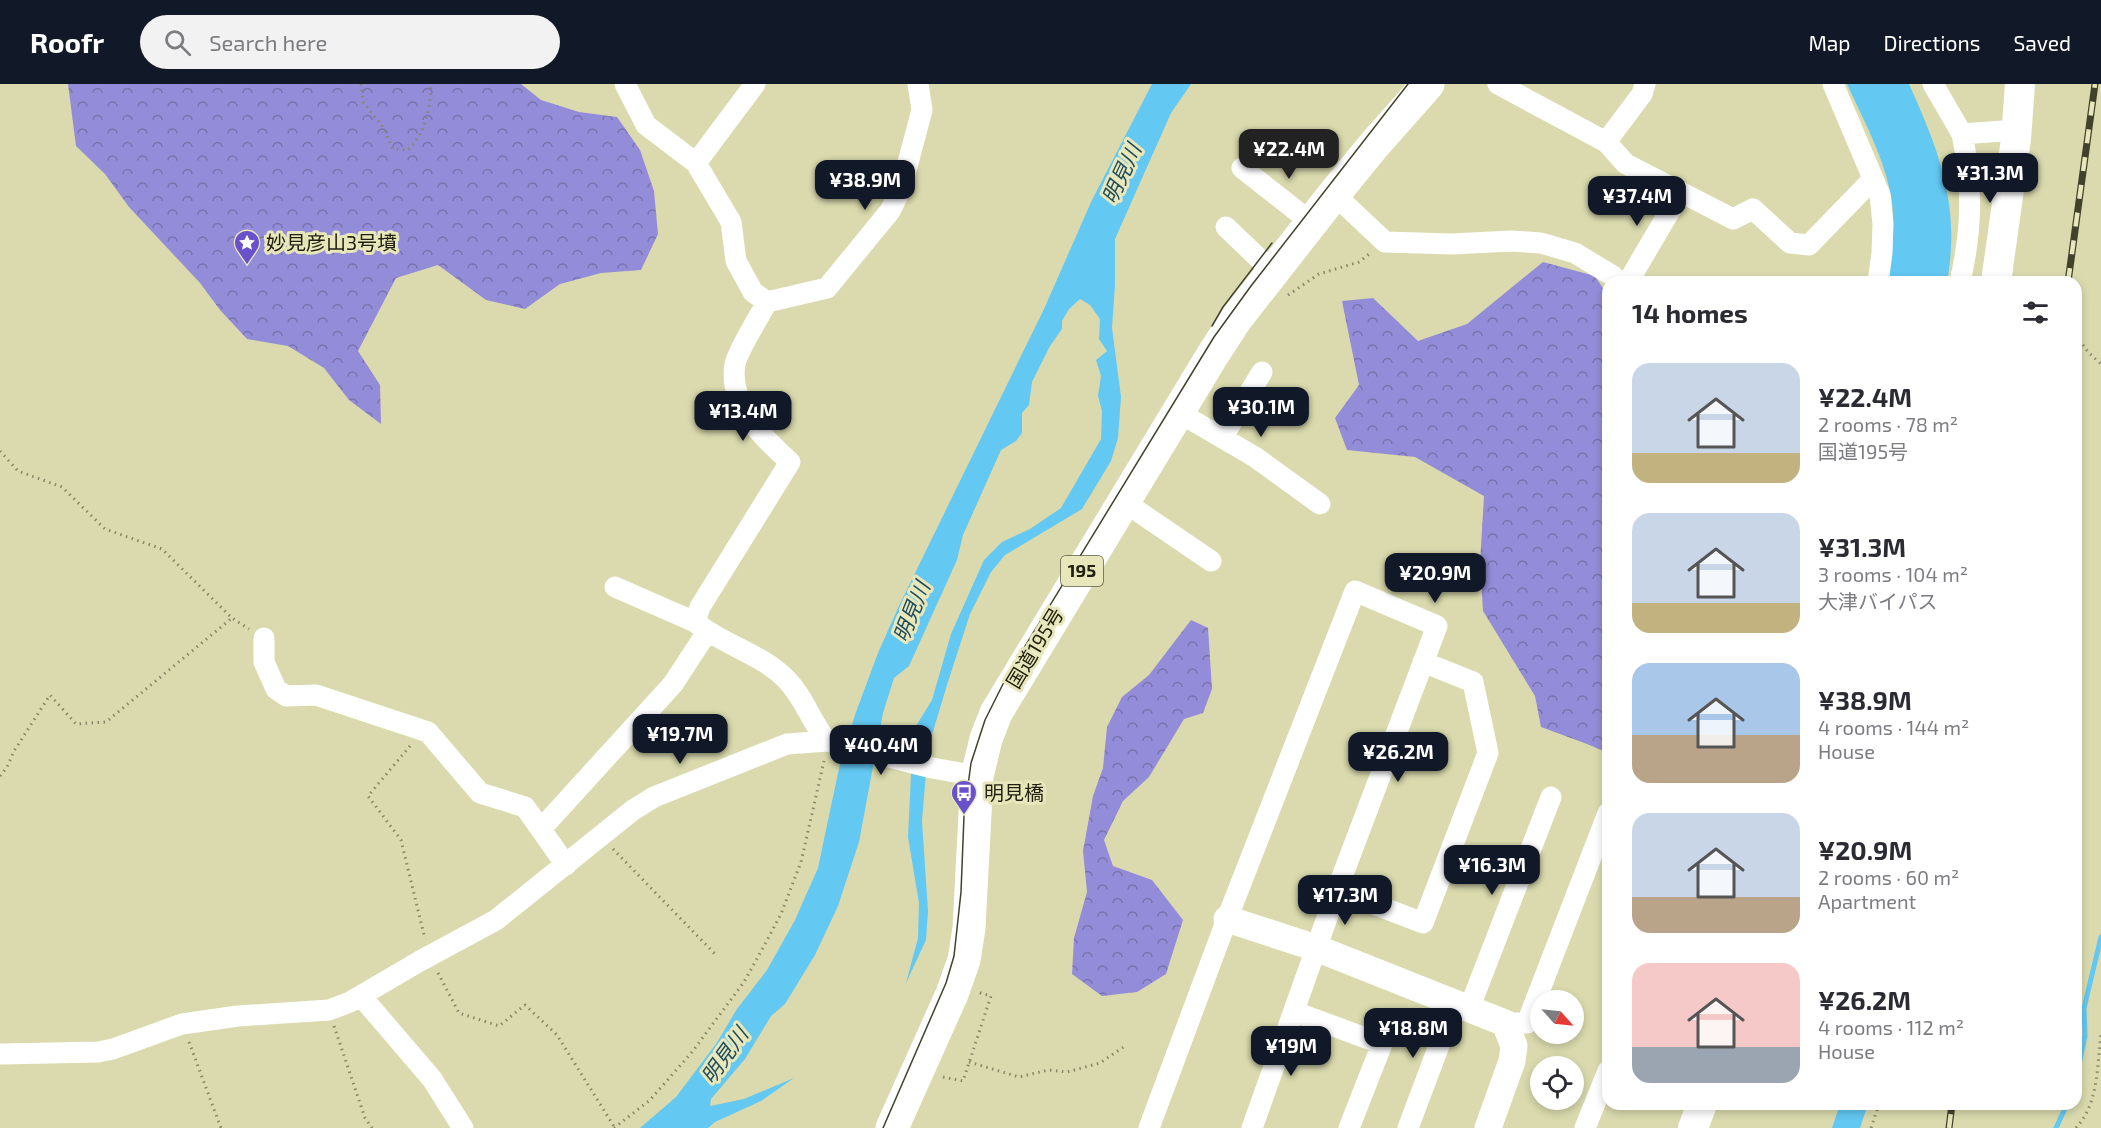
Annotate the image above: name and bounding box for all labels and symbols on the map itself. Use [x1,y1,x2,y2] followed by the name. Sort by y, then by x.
[1240,129,1338,180] pin: ¥22.4M
[1096,138,1146,207] water label: 明見川
[1941,153,2039,204] pin: ¥31.3M
[816,160,914,211] pin: ¥38.9M
[1588,176,1686,227] pin: ¥37.4M
[232,228,262,266] place icon: 妙見彦山3号墳
[266,230,397,254] place label: 妙見彦山3号墳
[1212,387,1310,438] pin: ¥30.1M
[694,391,792,442] pin: ¥13.4M
[1386,553,1484,604] pin: ¥20.9M
[1061,556,1103,586] road number: 195
[887,576,935,645] water label: 明見川
[1001,603,1068,692] street label: 国道195号
[631,714,729,765] pin: ¥19.7M
[832,725,930,776] pin: ¥40.4M
[1349,732,1447,783] pin: ¥26.2M
[949,778,979,816] bus stop icon: 明見橋
[984,780,1044,804] place label: 明見橋
[1443,845,1541,896] pin: ¥16.3M
[1296,875,1394,926] pin: ¥17.3M
[1530,990,1584,1044] north arrow
[1364,1008,1462,1059] pin: ¥18.8M
[695,1021,754,1088] water label: 明見川
[1255,1026,1327,1077] pin: ¥19M

